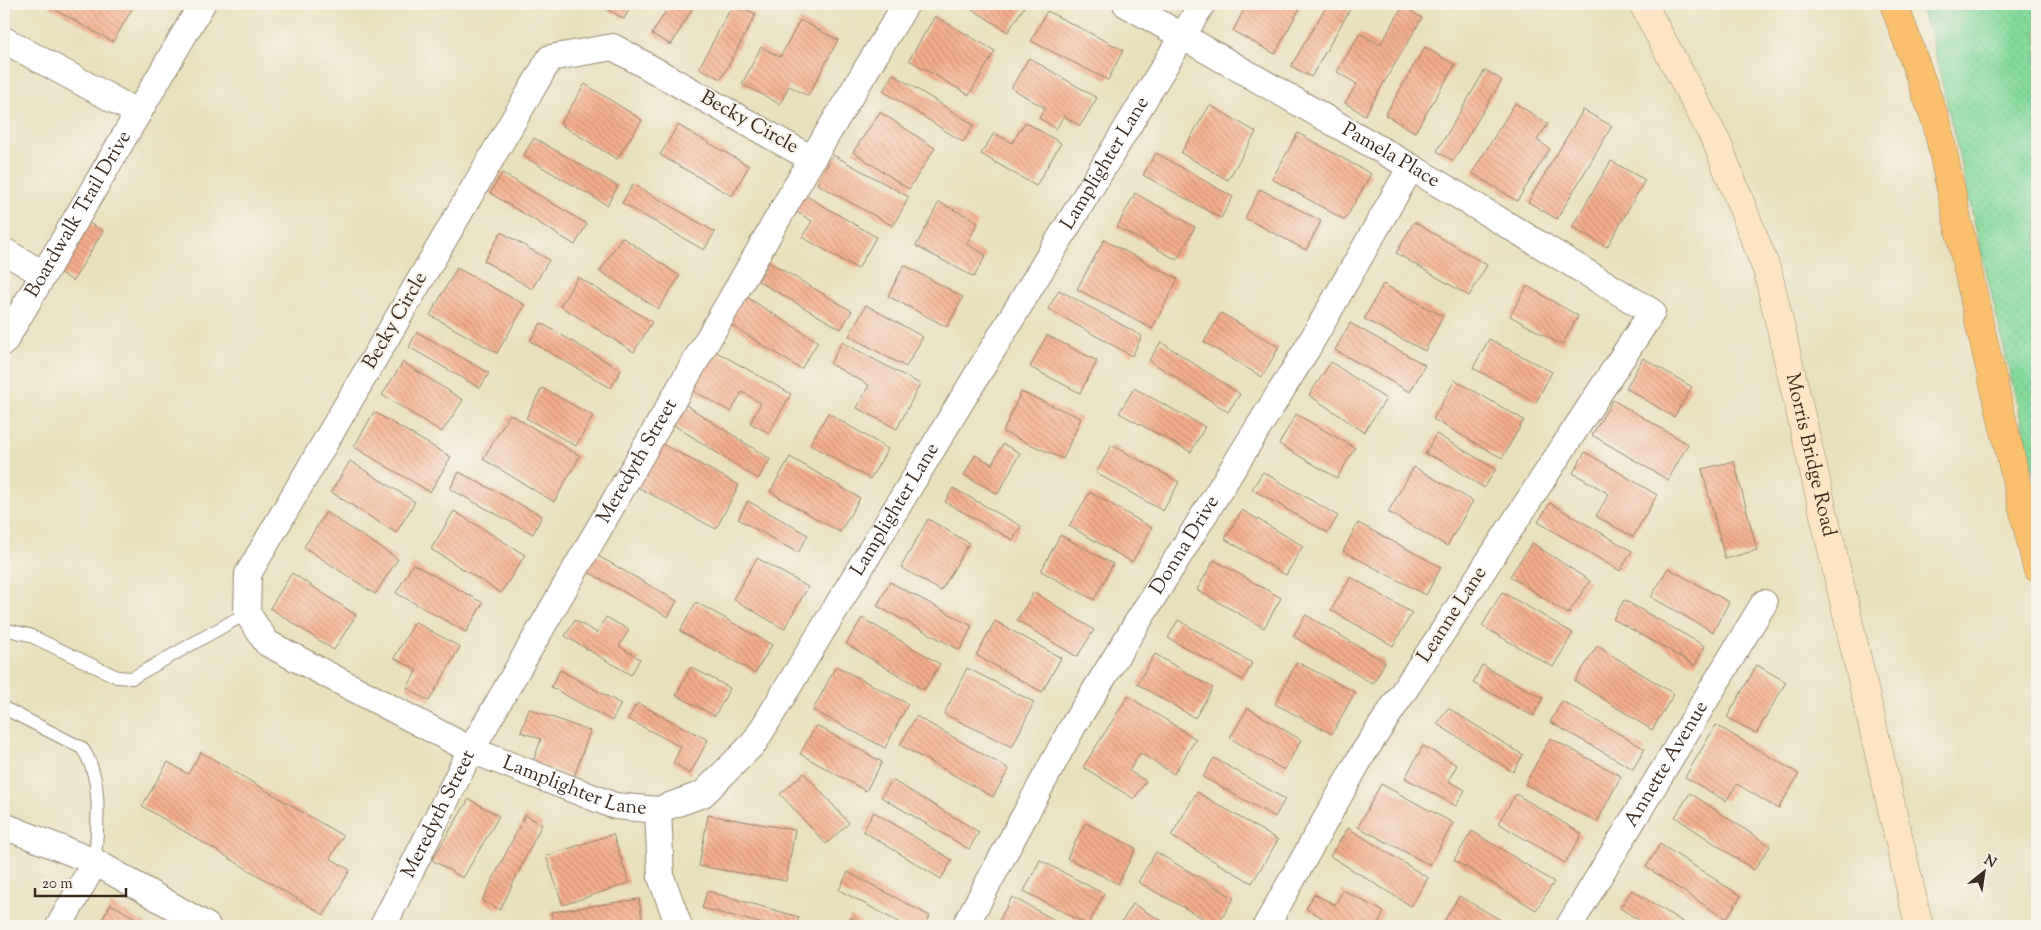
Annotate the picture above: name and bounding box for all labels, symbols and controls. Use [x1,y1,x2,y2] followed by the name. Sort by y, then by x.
[695,84,803,162] street label: Becky Circle
[1054,91,1157,236] street label: Lamplighter Lane
[1336,116,1445,196] street label: Pamela Place
[19,125,139,303] street label: Boardwalk Trail Drive
[356,267,436,375] street label: Becky Circle
[1777,370,1843,540] street label: Morris Bridge Road
[590,393,685,529] street label: Meredyth Street
[844,437,947,582] street label: Lamplighter Lane
[1143,490,1227,601] street label: Donna Drive
[1411,561,1495,669] street label: Leanne Lane
[1617,695,1716,833] street label: Annette Avenue
[395,745,483,883] street label: Meredyth Street
[498,749,648,823] street label: Lamplighter Lane
[1958,848,2008,898] north arrow
[1980,851,1999,874] text: N
[35,865,126,897] scale bar
[42,874,73,895] text: 20 m

